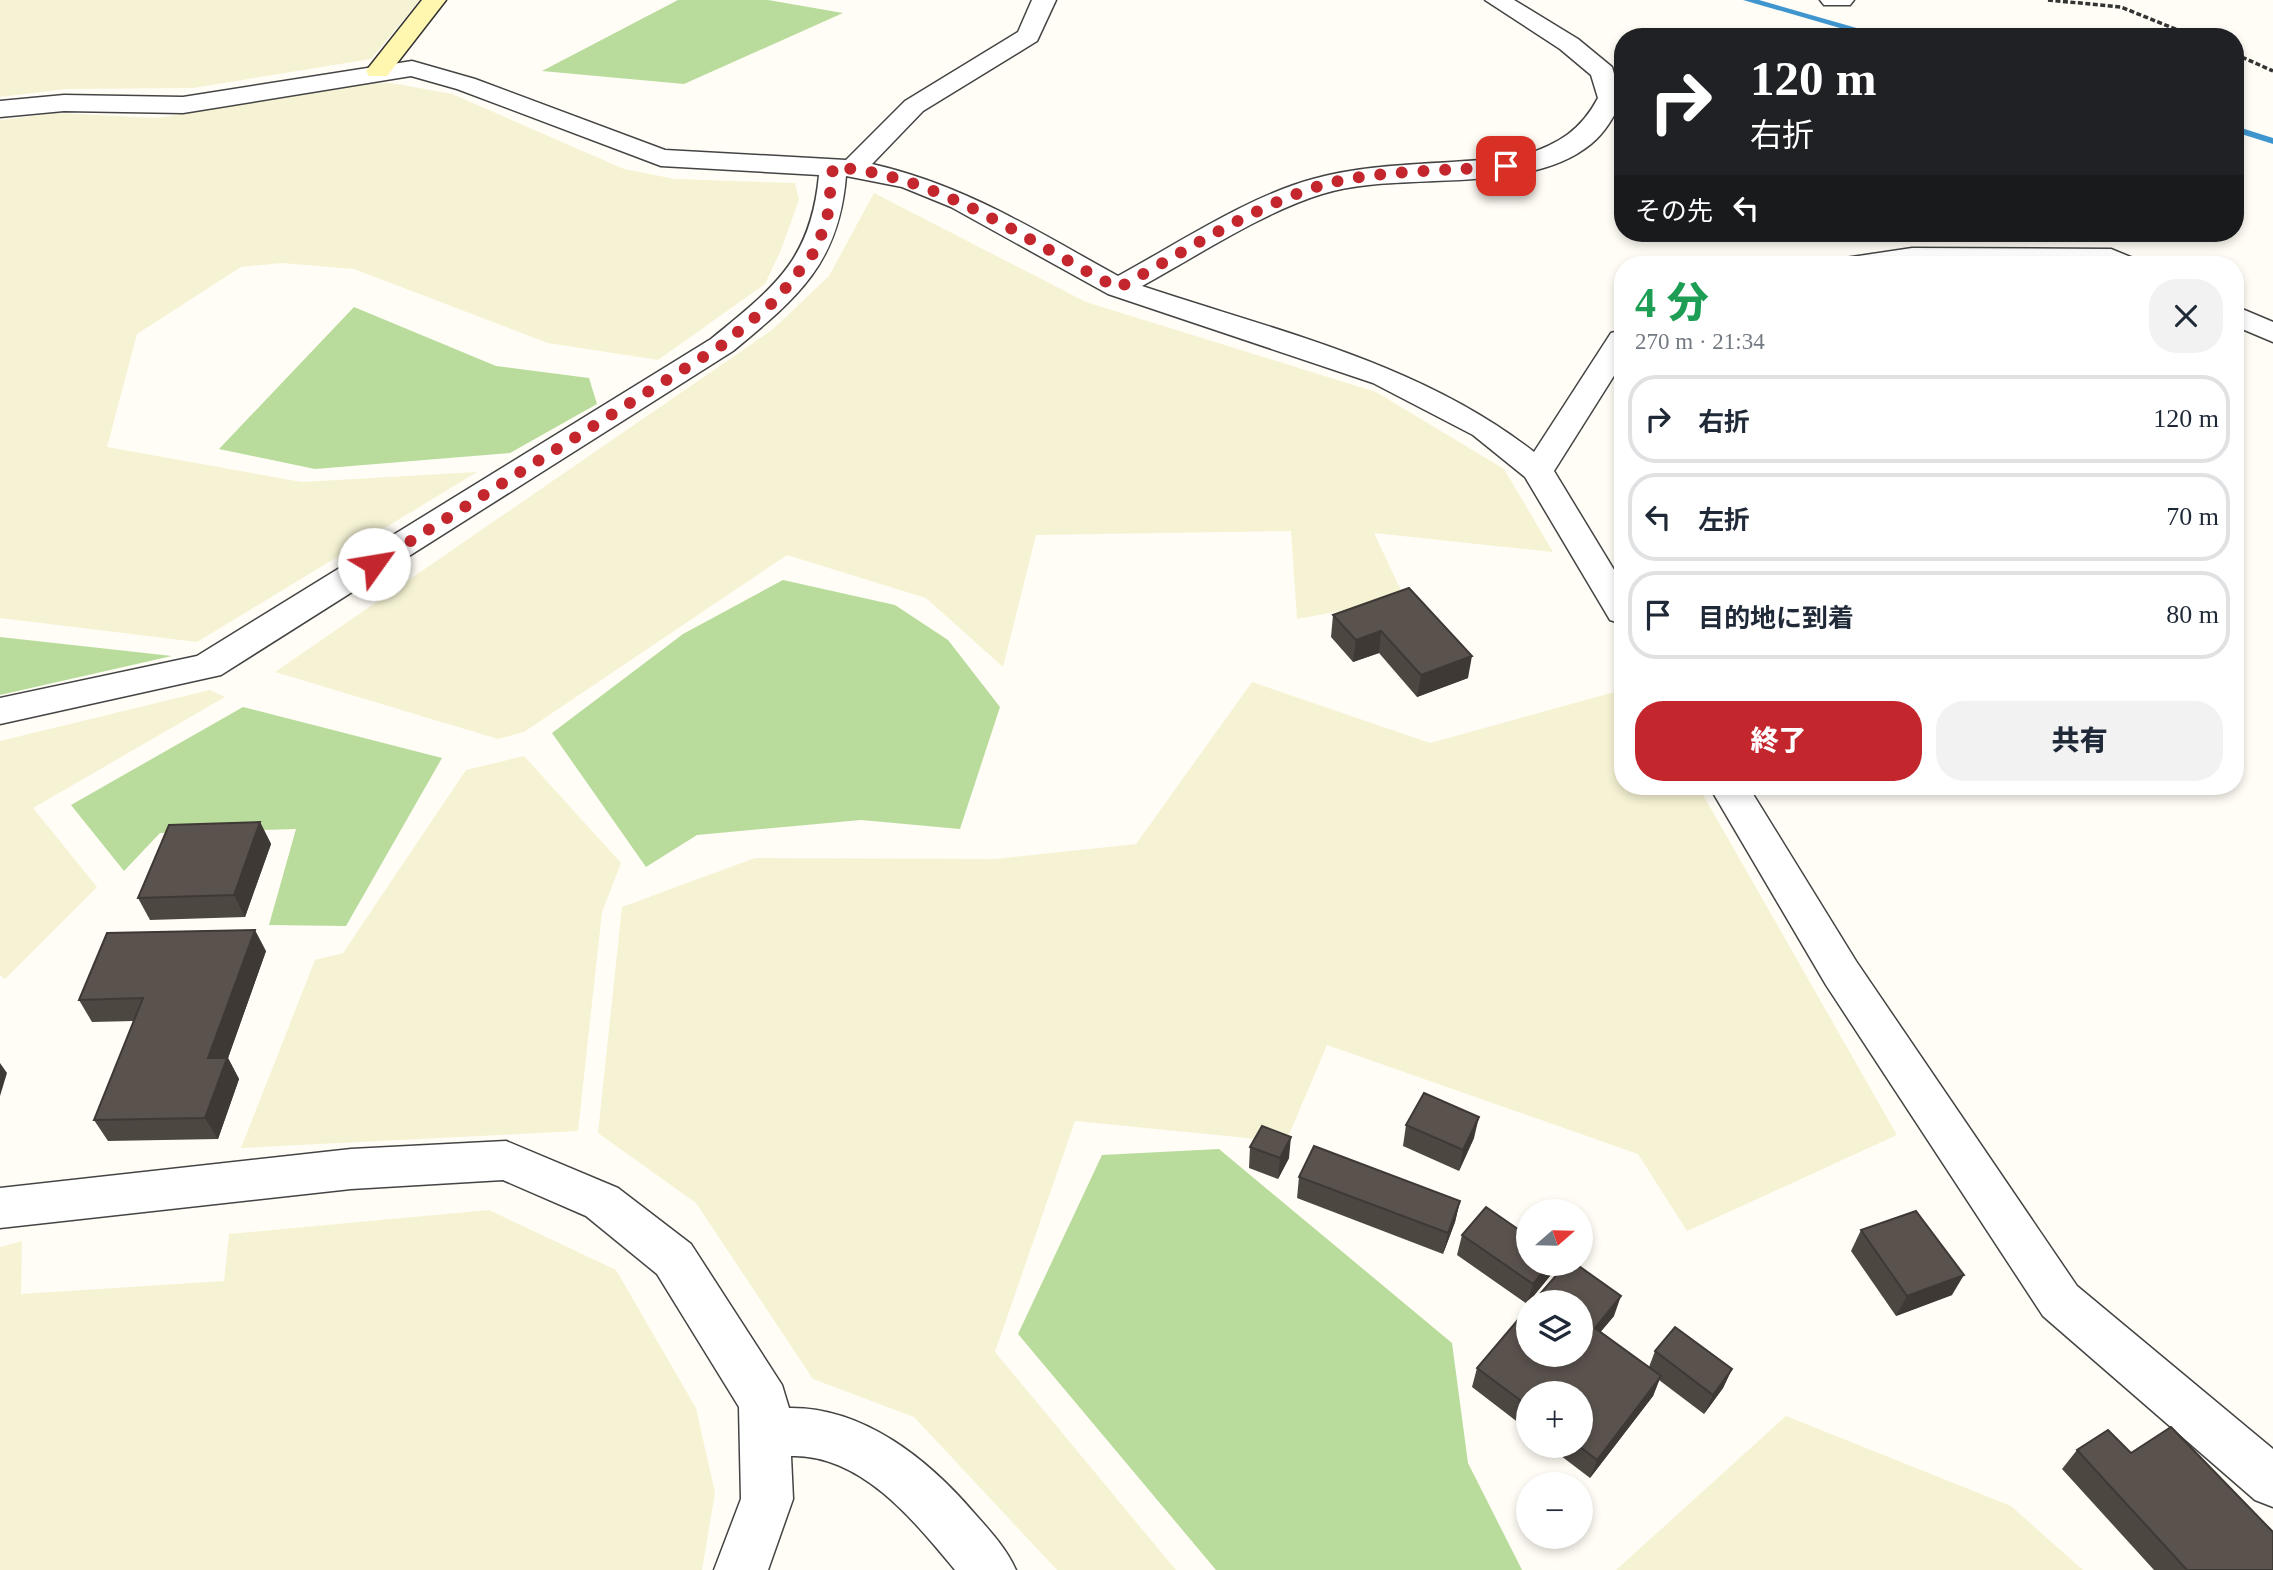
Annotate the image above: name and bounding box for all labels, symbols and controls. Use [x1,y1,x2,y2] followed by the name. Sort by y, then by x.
[1750,51,1877,106] text: 120 m
[1635,56,1726,147] icon: right
[1750,117,1814,153] text: 右折
[1476,136,1536,196] pin
[1487,147,1525,185] icon: arrive
[1727,189,1765,227] icon: left
[1635,197,1713,226] text: その先
[2149,279,2223,353] button: close
[1635,280,1709,326] text: 4 分
[1635,329,1765,354] text: 270 m · 21:34
[1639,400,1677,438] icon: right
[2153,404,2219,433] text: 120 m
[1698,408,1750,437] text: 右折
[1639,498,1677,536] icon: left
[2166,502,2219,531] text: 70 m
[1698,506,1750,535] text: 左折
[337,527,411,601] position arrow
[1639,596,1677,634] icon: arrive
[2166,600,2219,629] text: 80 m
[1698,604,1854,633] text: 目的地に到着
[1635,701,1922,781] button: 終了
[1936,701,2223,781] button: 共有
[1516,1199,1592,1276] north arrow
[1516,1199,1593,1549] map controls
[1516,1290,1593,1367] button: layers
[1516,1381,1593,1458] button: +
[1516,1472,1593,1549] button: −

